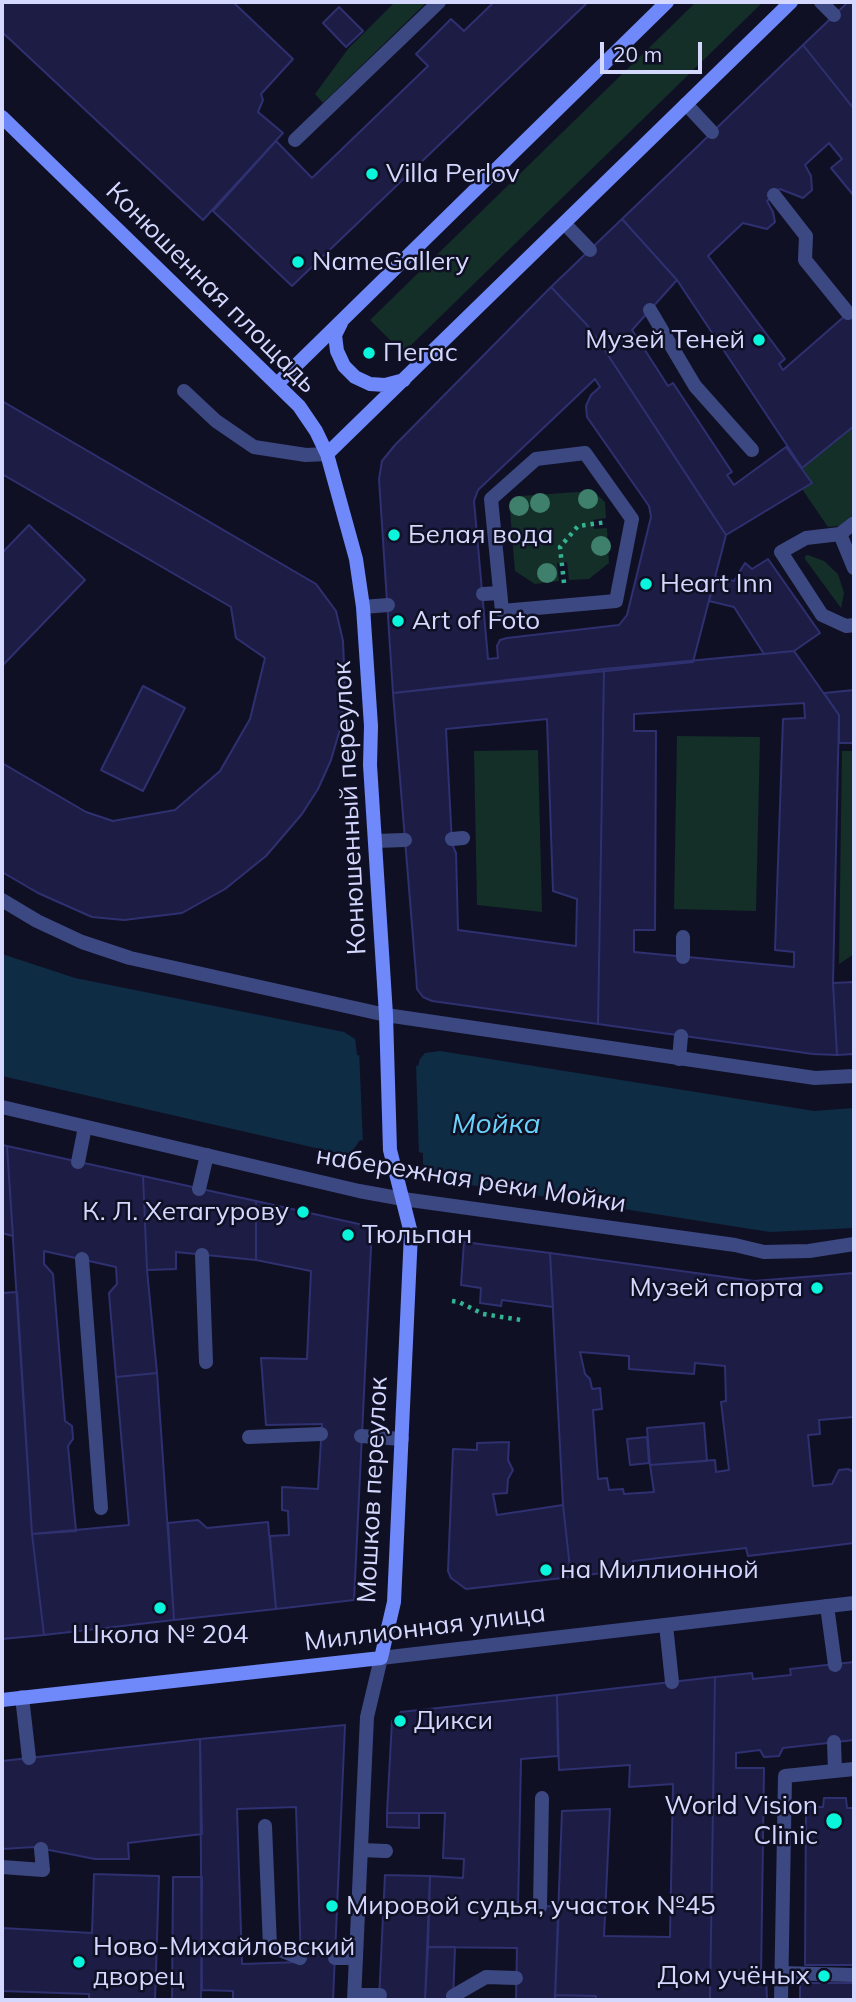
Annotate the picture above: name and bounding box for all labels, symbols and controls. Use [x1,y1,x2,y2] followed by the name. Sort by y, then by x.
[604,28,706,72] scale bar
[613,41,662,67] text: 20 m
[386,158,520,190] place label: Villa Perlov
[364,166,380,182] marker: Villa Perlov
[99,176,323,400] street label: Конюшенная площадь
[312,246,469,278] place label: NameGallery
[290,254,306,270] marker: NameGallery
[585,324,745,356] place label: Музей Теней
[751,332,767,348] marker: Музей Теней
[383,337,458,369] place label: Пегас
[361,345,377,361] marker: Пегас
[408,519,553,551] place label: Белая вода
[386,527,402,543] marker: Белая вода
[660,568,773,600] place label: Heart Inn
[638,576,654,592] marker: Heart Inn
[412,605,540,637] place label: Art of Foto
[390,613,406,629] marker: Art of Foto
[327,660,373,956] street label: Конюшенный переулок
[451,1108,541,1142] water label: Мойка
[314,1140,628,1220] street label: набережная реки Мойки
[82,1196,289,1228] place label: К. Л. Хетагурову
[295,1204,311,1220] marker: К. Л. Хетагурову
[362,1219,472,1251] place label: Тюльпан
[340,1227,356,1243] marker: Тюльпан
[630,1272,803,1304] place label: Музей спорта
[809,1280,825,1296] marker: Музей спорта
[351,1376,395,1604] street label: Мошков переулок
[560,1554,759,1586] place label: на Миллионной
[538,1562,554,1578] marker: на Миллионной
[303,1598,547,1658] street label: Миллионная улица
[152,1600,168,1616] marker: Школа № 204
[72,1619,248,1651] place label: Школа № 204
[414,1705,493,1737] place label: Дикси
[392,1713,408,1729] marker: Дикси
[664,1790,818,1852] place label: World Vision Clinic
[824,1811,844,1831] marker: World Vision Clinic
[346,1890,716,1922] place label: Мировой судья, участок №45
[324,1898,340,1914] marker: Мировой судья, участок №45
[93,1931,355,1993] place label: Ново-Михайловский дворец
[71,1954,87,1970] marker: Ново-Михайловский дворец
[658,1960,810,1992] place label: Дом учёных
[816,1968,832,1984] marker: Дом учёных

